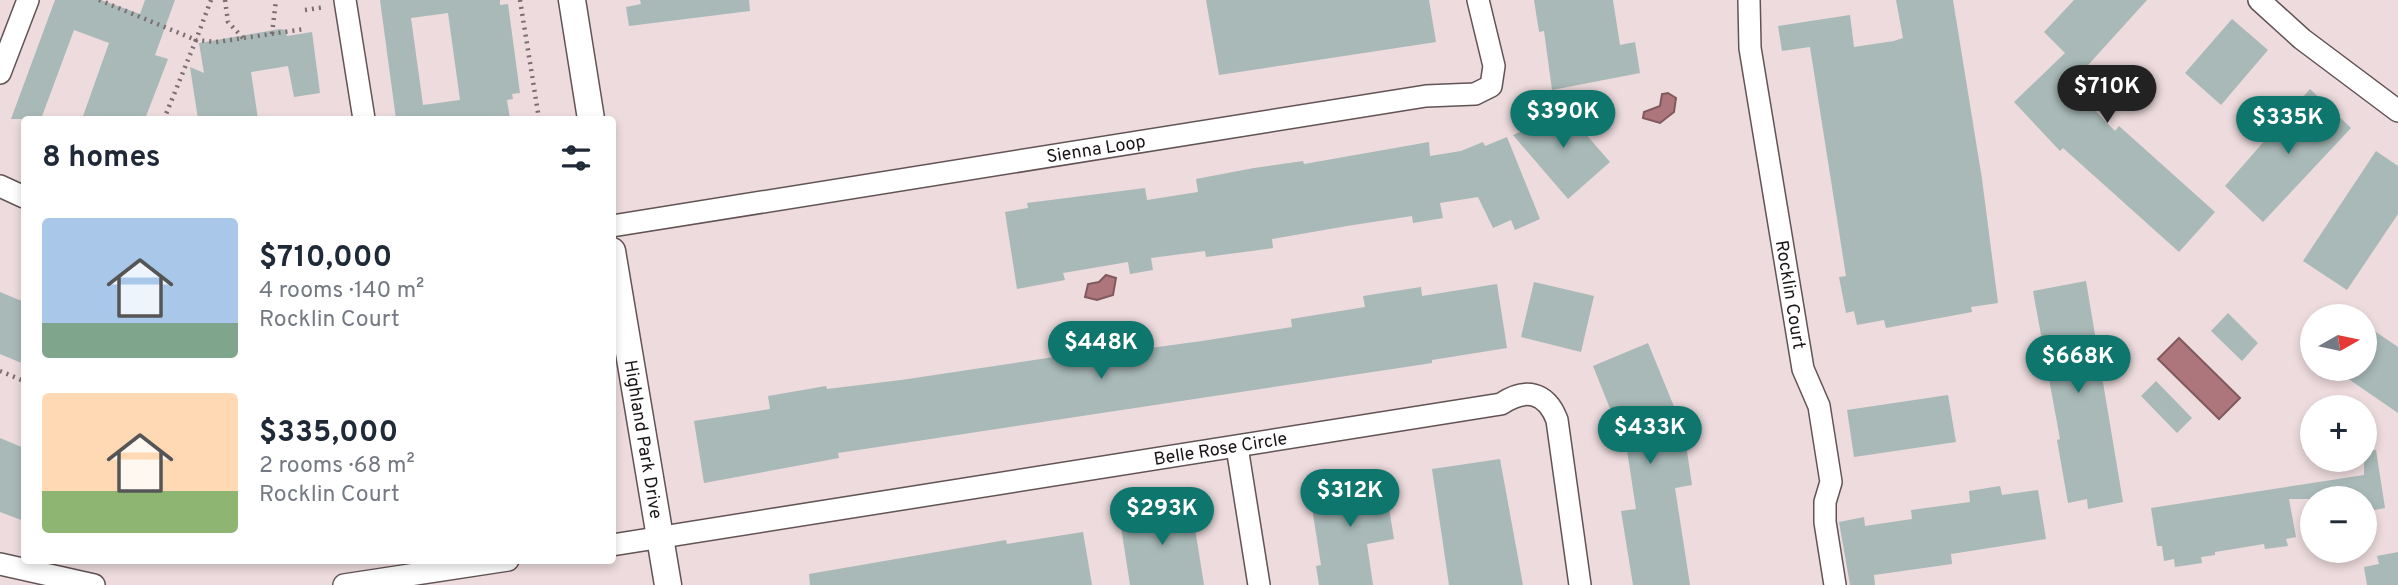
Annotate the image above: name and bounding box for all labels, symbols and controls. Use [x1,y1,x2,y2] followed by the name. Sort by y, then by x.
[2058,66,2156,125] pin: $710K
[2073,73,2141,102] text: $710K
[1514,90,1612,150] pin: $390K
[2239,96,2337,156] pin: $335K
[1526,98,1600,127] text: $390K
[2252,104,2324,133] text: $335K
[1045,131,1147,169] street label: Sienna Loop
[557,139,595,177] icon: filters
[42,140,161,177] text: 8 homes
[1769,239,1810,351] street label: Rocklin Court
[259,240,392,277] text: $710,000
[98,246,182,330] icon: home
[259,277,424,306] text: 4 rooms · 140 m²
[2300,304,2376,382] north arrow
[2300,304,2377,563] map controls
[259,306,400,335] text: Rocklin Court
[1052,322,1150,381] pin: $448K
[1064,329,1138,358] text: $448K
[2029,336,2127,395] pin: $668K
[2042,343,2114,372] text: $668K
[617,358,667,521] street label: Highland Park Drive
[2300,395,2377,472] button: +
[1601,406,1699,466] pin: $433K
[1614,414,1686,443] text: $433K
[259,415,398,452] text: $335,000
[98,421,182,505] icon: home
[1152,428,1289,472] street label: Belle Rose Circle
[259,452,415,481] text: 2 rooms · 68 m²
[1301,470,1399,529] pin: $312K
[1316,477,1384,506] text: $312K
[259,481,400,510] text: Rocklin Court
[2300,486,2377,563] button: −
[1113,488,1211,547] pin: $293K
[1126,495,1198,524] text: $293K

